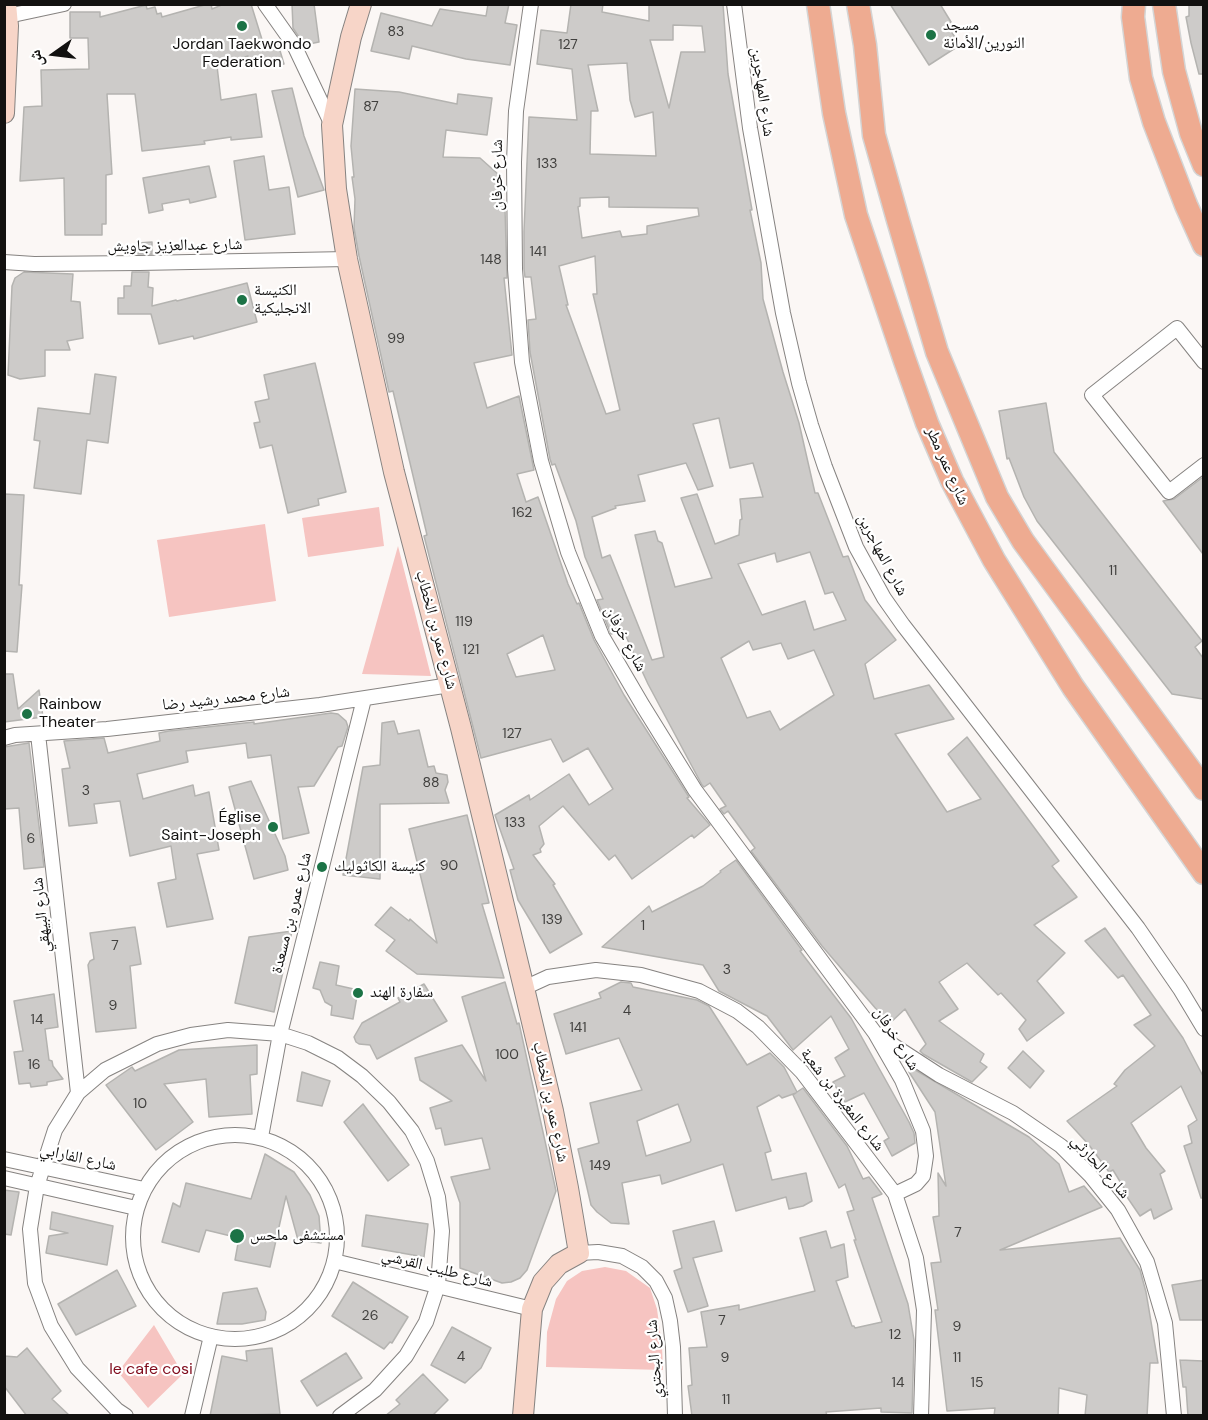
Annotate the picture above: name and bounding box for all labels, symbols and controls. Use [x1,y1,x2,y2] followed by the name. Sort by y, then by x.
[943,16,1025,54] place label: مسجد النورين/الأمانة
[235,19,249,33] marker: Jordan Taekwondo Federation
[24,24,84,84] north arrow
[388,24,404,40] house number: 83
[924,28,938,42] marker: مسجد النورين/الأمانة
[172,35,312,73] place label: Jordan Taekwondo Federation
[558,37,578,53] house number: 127
[746,46,778,138] street label: شارع المهاجرين
[24,48,48,69] text: ش
[363,99,379,115] house number: 87
[488,139,508,211] street label: شارع خرفان
[537,156,557,172] house number: 133
[107,235,243,257] street label: شارع عبدالعزيز جاويش
[529,244,547,260] house number: 141
[480,252,502,268] house number: 148
[254,281,311,319] place label: الكنيسة الانجليكية
[235,293,249,307] marker: الكنيسة الانجليكية
[387,331,405,347] house number: 99
[921,424,973,508] street label: شارع عمر مطر
[512,505,532,521] house number: 162
[852,511,912,599] street label: شارع المهاجرين
[1109,563,1117,579] house number: 11
[411,568,461,692] street label: شارع عمر بن الخطاب
[600,603,650,675] street label: شارع خرفان
[455,614,473,630] house number: 119
[463,642,479,658] house number: 121
[161,683,291,715] street label: شارع محمد رشيد رضا
[39,695,101,733] place label: Rainbow Theater
[20,707,34,721] marker: Rainbow Theater
[502,726,522,742] house number: 127
[422,775,440,791] house number: 88
[82,783,90,799] house number: 3
[161,808,261,846] place label: Église Saint-Joseph
[505,815,525,831] house number: 133
[266,820,280,834] marker: Église Saint-Joseph
[27,831,35,847] house number: 6
[268,850,316,976] street label: شارع عمرو بن مسعدة
[334,857,426,877] place label: كنيسة الكاثوليك
[440,858,458,874] house number: 90
[315,860,329,874] marker: كنيسة الكاثوليك
[29,876,55,954] street label: شارع البيهقي
[541,912,563,928] house number: 139
[641,918,645,934] house number: 1
[111,938,119,954] house number: 7
[723,962,731,978] house number: 3
[370,983,433,1003] place label: سفارة الهند
[351,986,365,1000] marker: سفارة الهند
[109,998,117,1014] house number: 9
[623,1003,631,1019] house number: 4
[869,1004,923,1074] street label: شارع خرفان
[31,1012,43,1028] house number: 14
[569,1020,587,1036] house number: 141
[528,1040,572,1164] street label: شارع عمر بن الخطاب
[796,1045,888,1155] street label: شارع المغيرة بن شعبة
[495,1047,519,1063] house number: 100
[27,1057,41,1073] house number: 16
[133,1096,147,1112] house number: 10
[1066,1131,1134,1203] street label: شارع الحارثي
[38,1141,118,1175] street label: شارع الفارابي
[589,1158,611,1174] house number: 149
[954,1225,962,1241] house number: 7
[250,1226,344,1246] place label: مستشفى ملحس
[228,1227,246,1245] marker: مستشفى ملحس
[380,1246,494,1292] street label: شارع طليب القرشي
[362,1308,378,1324] house number: 26
[718,1313,726,1329] house number: 7
[643,1319,667,1399] street label: شارع البحتري
[953,1319,961,1335] house number: 9
[889,1327,901,1343] house number: 12
[457,1349,465,1365] house number: 4
[721,1350,729,1366] house number: 9
[953,1350,961,1366] house number: 11
[109,1360,193,1380] park label: le cafe cosi
[892,1375,904,1391] house number: 14
[971,1375,983,1391] house number: 15
[722,1392,730,1408] house number: 11

